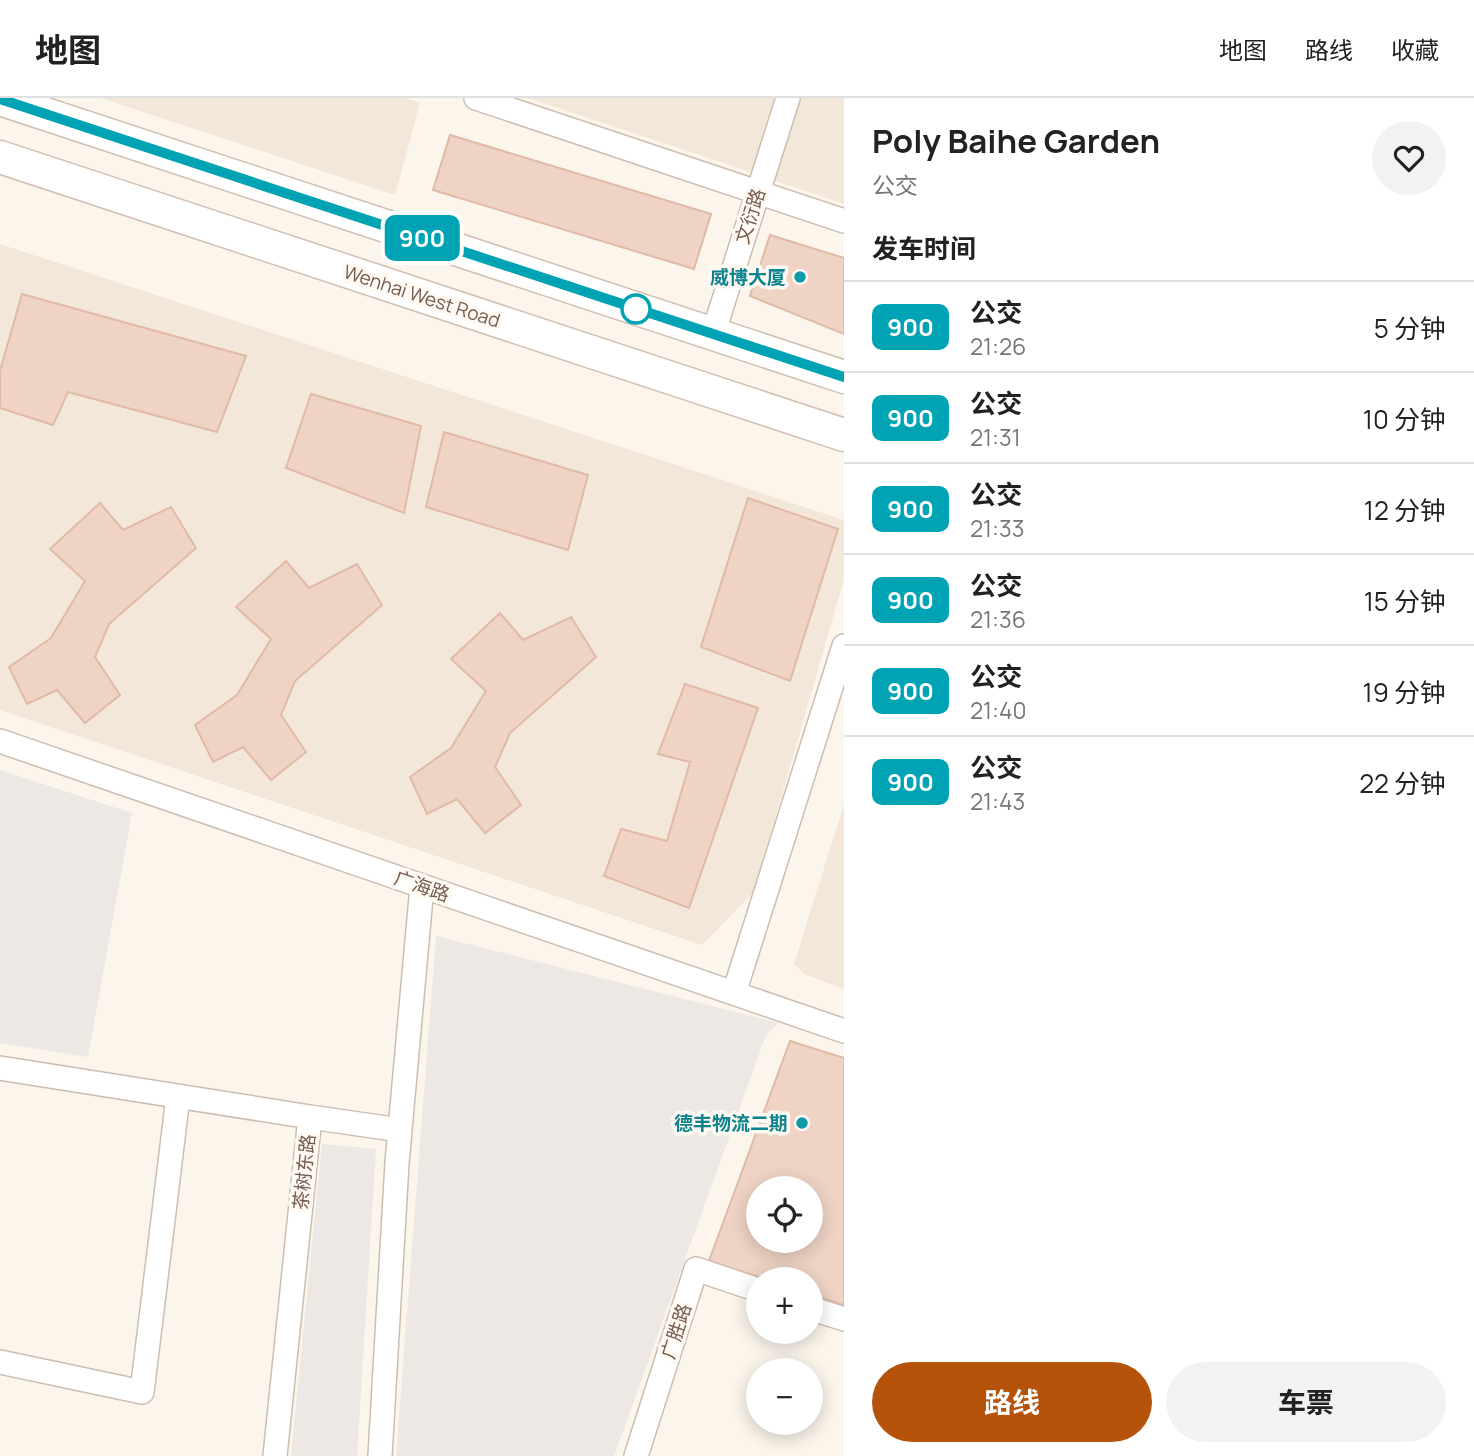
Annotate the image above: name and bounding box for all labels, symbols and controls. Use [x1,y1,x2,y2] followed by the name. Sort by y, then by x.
[35,27,101,72] text: 地图
[1219,33,1267,66] text: 地图
[1305,33,1353,66] text: 路线
[1391,33,1439,66] text: 收藏
[872,118,1160,163] text: Poly Baihe Garden
[1372,121,1446,195] button: heart
[872,169,918,201] text: 公交
[729,185,771,247] street label: 文衍路
[382,215,462,261] line badge: 900
[399,221,445,254] text: 900
[872,230,976,266] text: 发车时间
[340,258,504,334] street label: Wenhai West Road
[710,264,786,290] place label: 威博大厦
[792,269,808,285] marker: 威博大厦
[621,294,651,324] unlabelled marker
[970,294,1022,330] text: 公交
[887,310,934,343] text: 900
[1374,310,1446,346] text: 5 分钟
[970,330,1026,362] text: 21:26
[970,385,1022,421] text: 公交
[887,401,934,434] text: 900
[1363,401,1446,437] text: 10 分钟
[970,421,1021,453] text: 21:31
[970,476,1022,512] text: 公交
[887,492,934,525] text: 900
[1364,492,1446,528] text: 12 分钟
[970,512,1024,544] text: 21:33
[970,567,1022,603] text: 公交
[887,583,934,616] text: 900
[1364,583,1446,619] text: 15 分钟
[970,603,1026,635] text: 21:36
[970,658,1022,694] text: 公交
[887,674,934,707] text: 900
[1363,674,1446,710] text: 19 分钟
[970,694,1027,726] text: 21:40
[970,749,1022,785] text: 公交
[887,765,934,798] text: 900
[1359,765,1446,801] text: 22 分钟
[970,785,1025,817] text: 21:43
[391,864,453,908] street label: 广海路
[674,1110,788,1136] place label: 德丰物流二期
[794,1115,810,1131] marker: 德丰物流二期
[287,1133,321,1211] street label: 茶树东路
[746,1176,823,1435] map controls
[746,1176,823,1253] button: locate
[746,1267,823,1344] button: +
[655,1300,697,1362] street label: 广胜路
[746,1358,823,1435] button: −
[872,1362,1152,1442] button: 路线
[1166,1362,1446,1442] button: 车票

